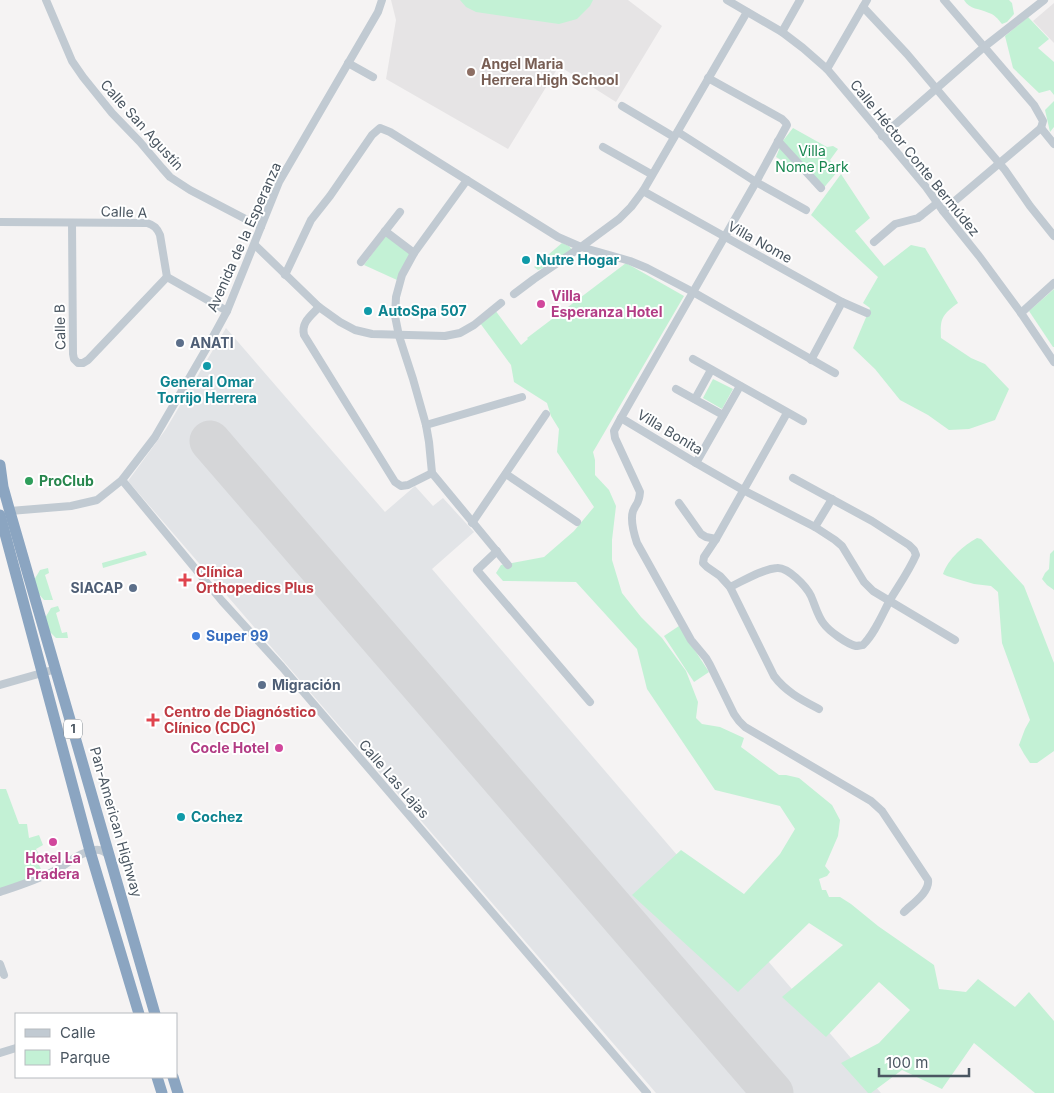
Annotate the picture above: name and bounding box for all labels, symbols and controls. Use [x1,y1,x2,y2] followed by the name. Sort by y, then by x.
[481,55,618,88] place label: Angel Maria Herrera High School
[465,66,477,78] marker: Angel Maria Herrera High School
[97,76,188,174] street label: Calle San Agustín
[847,76,984,239] street label: Calle Héctor Conte Bermúdez
[775,142,849,175] park label: Villa Nome Park
[203,159,284,314] street label: Avenida de la Esperanza
[100,202,148,221] street label: Calle A
[725,217,795,266] street label: Villa Nome
[536,251,620,268] place label: Nutre Hogar
[520,254,532,266] marker: Nutre Hogar
[551,287,663,320] place label: Villa Esperanza Hotel
[535,298,547,310] marker: Villa Esperanza Hotel
[378,302,467,319] place label: AutoSpa 507
[51,304,68,350] street label: Calle B
[362,305,374,317] marker: AutoSpa 507
[190,334,234,351] place label: ANATI
[174,337,186,349] marker: ANATI
[201,360,213,372] marker: General Omar Torrijo Herrera
[157,373,257,406] place label: General Omar Torrijo Herrera
[634,405,706,458] street label: Villa Bonita
[39,472,94,489] place label: ProClub
[23,475,35,487] marker: ProClub
[196,563,314,596] place label: Clínica Orthopedics Plus
[178,573,192,587] marker: Clínica Orthopedics Plus
[71,579,123,596] place label: SIACAP
[127,582,139,594] marker: SIACAP
[206,627,268,644] place label: Super 99
[190,630,202,642] marker: Super 99
[272,676,341,693] place label: Migración
[256,679,268,691] marker: Migración
[164,703,316,736] place label: Centro de Diagnóstico Clínico (CDC)
[146,713,160,727] marker: Centro de Diagnóstico Clínico (CDC)
[64,720,82,739] road number: 1
[356,736,433,821] street label: Calle Las Lajas
[190,739,269,756] place label: Cocle Hotel
[273,742,285,754] marker: Cocle Hotel
[87,745,146,899] street label: Pan-American Highway
[191,808,243,825] place label: Cochez
[175,811,187,823] marker: Cochez
[47,836,59,848] marker: Hotel La Pradera
[25,849,81,882] place label: Hotel La Pradera
[15,1013,178,1078] legend
[60,1023,95,1042] text: Calle
[879,1046,969,1078] scale bar
[60,1048,110,1067] text: Parque
[886,1053,928,1072] text: 100 m

